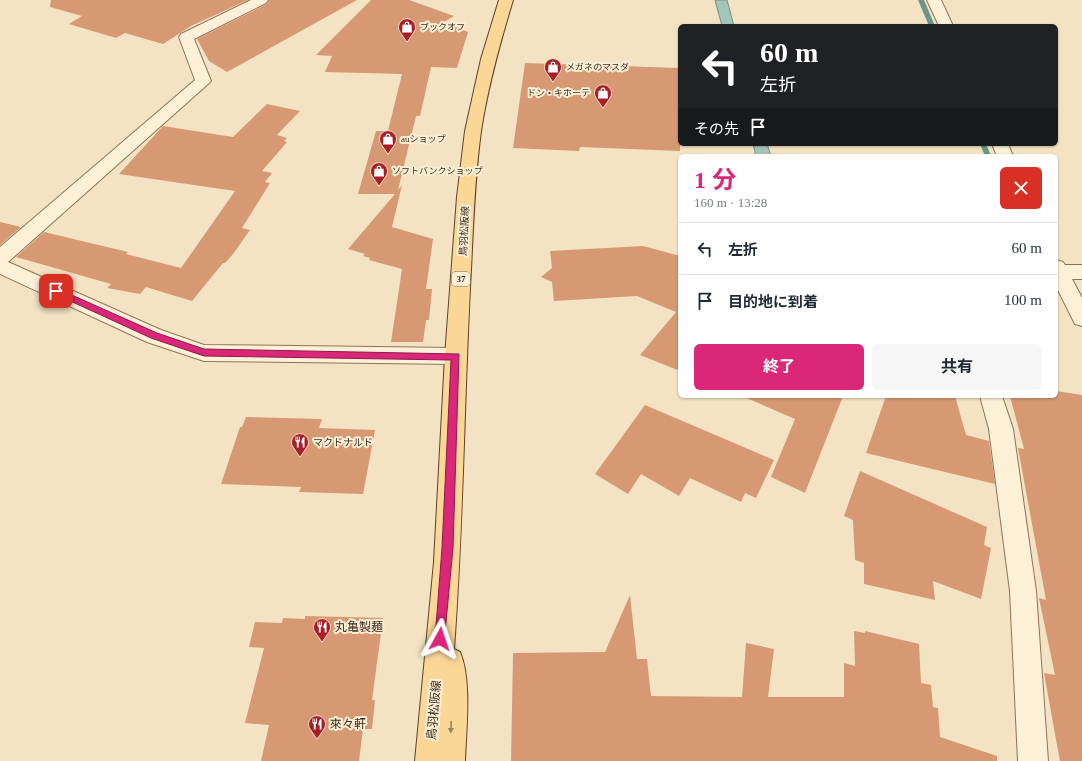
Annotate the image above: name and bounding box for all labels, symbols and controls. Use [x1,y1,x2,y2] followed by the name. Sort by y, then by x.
[397,17,417,42] shop icon: ブックオフ
[420,22,465,32] place label: ブックオフ
[760,37,818,68] text: 60 m
[694,40,746,92] icon: left
[543,57,563,82] shop icon: メガネのマスダ
[566,62,629,72] place label: メガネのマスダ
[760,75,796,95] text: 左折
[593,83,613,108] shop icon: ドン・キホーテ
[527,88,590,98] place label: ドン・キホーテ
[747,116,769,138] icon: arrive
[694,121,739,137] text: その先
[378,129,398,154] shop icon: auショップ
[401,134,446,144] place label: auショップ
[369,161,389,186] shop icon: ソフトバンクショップ
[392,166,482,176] place label: ソフトバンクショップ
[694,167,736,193] text: 1 分
[1000,167,1042,209] button: close
[694,195,767,210] text: 160 m · 13:28
[457,206,471,256] street label: 鳥羽松阪線
[694,238,716,260] icon: left
[1012,240,1042,256] text: 60 m
[728,242,758,258] text: 左折
[452,272,470,286] road number: 37
[39,274,73,308] pin
[45,280,67,302] icon: arrive
[694,290,716,312] icon: arrive
[1004,292,1042,308] text: 100 m
[728,294,818,310] text: 目的地に到着
[694,344,864,390] button: 終了
[872,344,1042,390] button: 共有
[290,432,310,457] restaurant icon: マクドナルド
[313,437,373,448] place label: マクドナルド
[312,617,332,642] restaurant icon: 丸亀製麺
[419,618,461,660] position arrow
[335,620,383,634] place label: 丸亀製麺
[424,679,444,741] street label: 鳥羽松阪線
[307,714,327,739] restaurant icon: 來々軒
[330,717,366,731] place label: 來々軒
[448,721,454,734] one-way arrow

